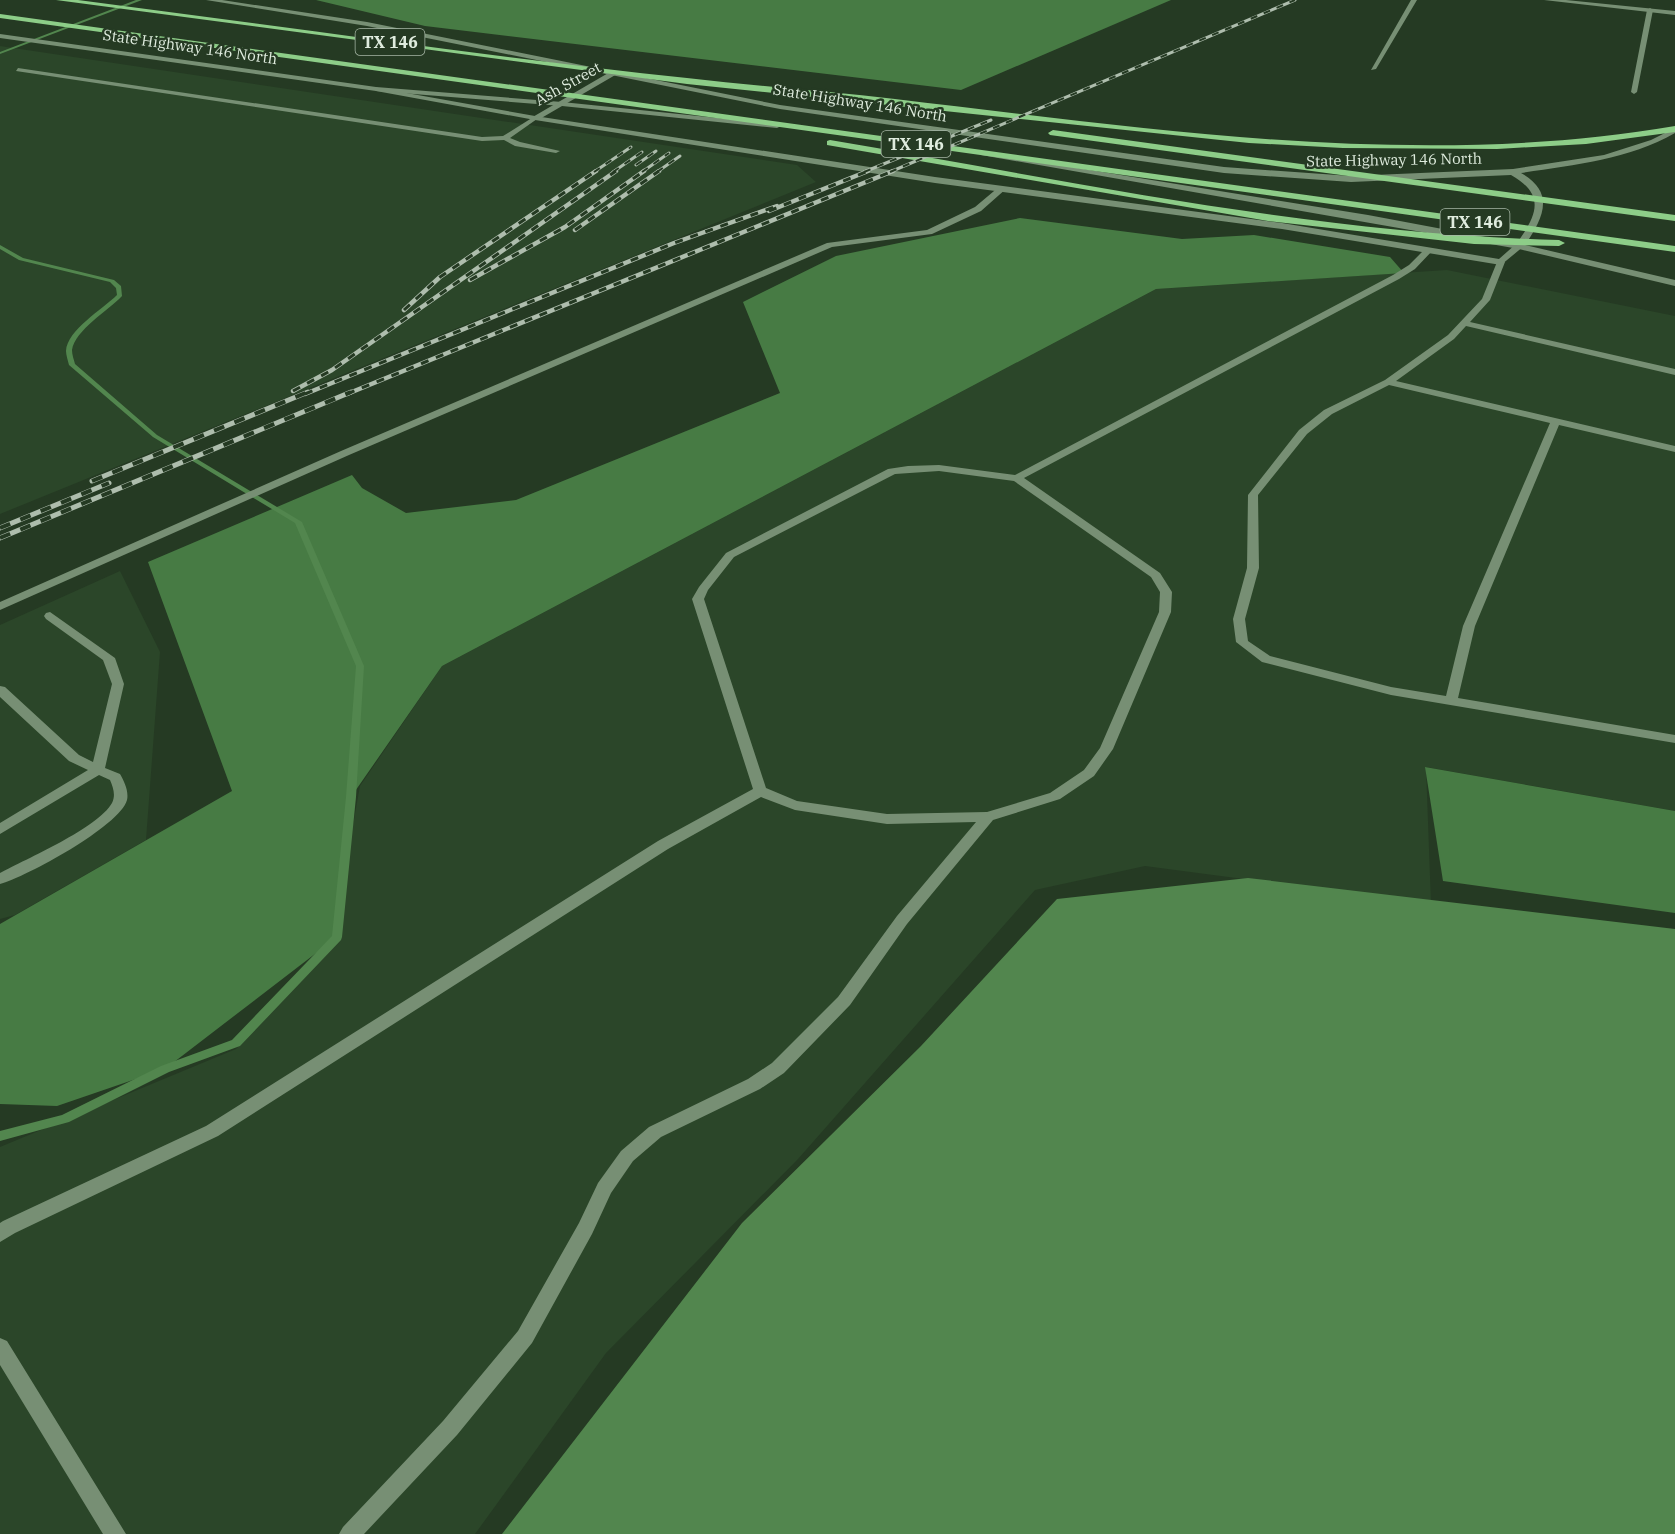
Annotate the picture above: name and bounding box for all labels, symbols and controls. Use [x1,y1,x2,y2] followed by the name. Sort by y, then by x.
[102,25,278,68] street label: State Highway 146 North
[356,29,424,55] road number: TX 146
[531,58,604,109] street label: Ash Street
[772,79,948,126] street label: State Highway 146 North
[882,131,950,157] road number: TX 146
[1306,148,1482,171] street label: State Highway 146 North
[1440,209,1510,235] road number: TX 146

